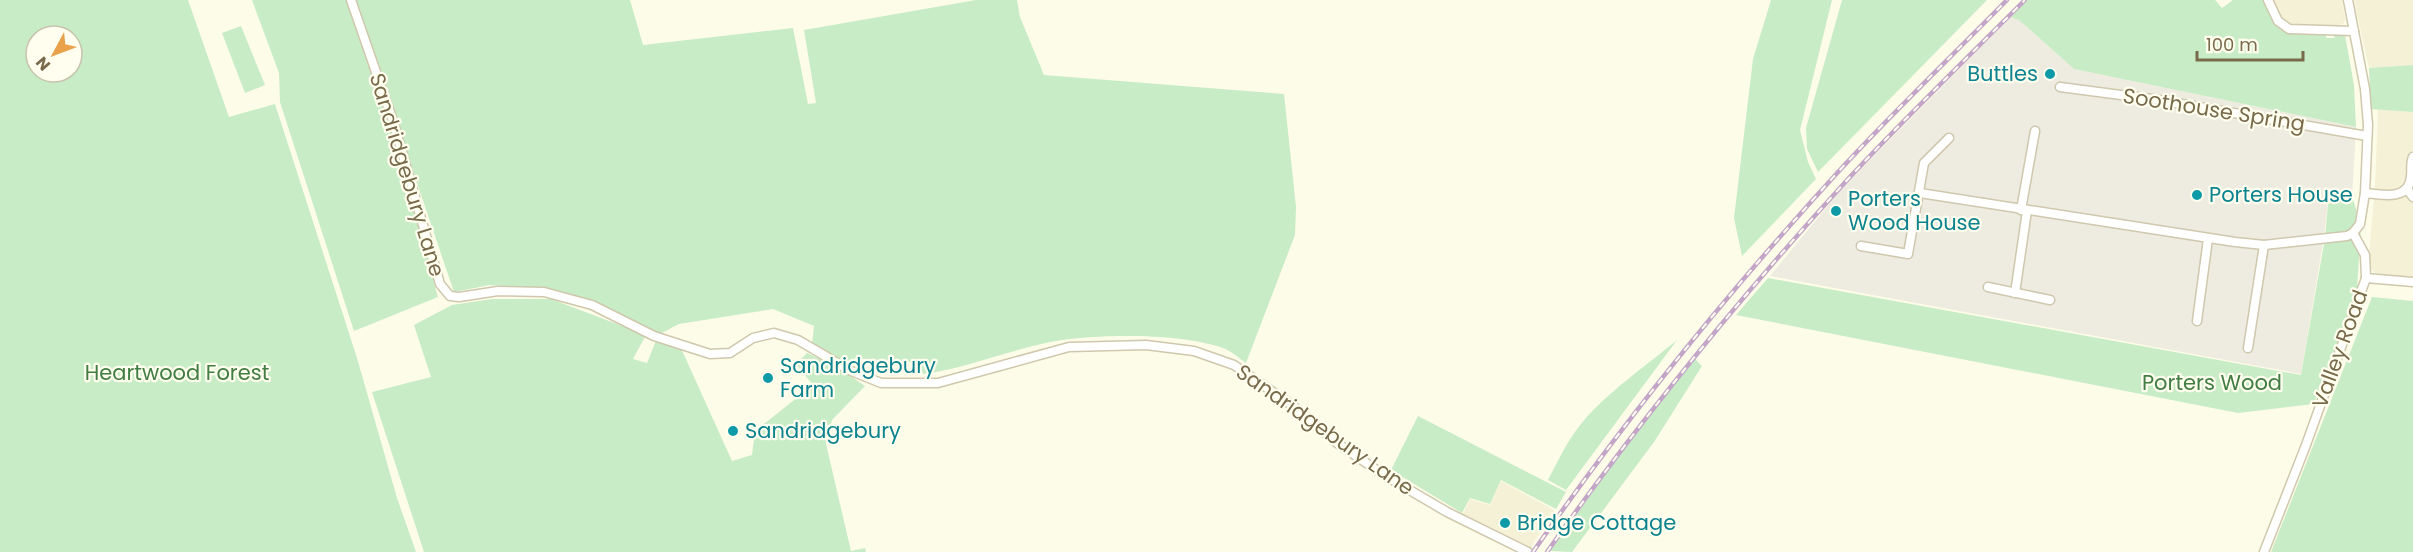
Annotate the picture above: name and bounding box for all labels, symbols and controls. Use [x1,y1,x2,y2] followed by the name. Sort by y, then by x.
[24,24,84,84] north arrow
[2197,24,2304,62] scale bar
[2206,32,2258,57] text: 100 m
[30,51,56,76] text: N
[1967,59,2038,88] place label: Buttles
[2043,67,2057,81] marker: Buttles
[363,70,452,280] street label: Sandridgebury Lane
[2121,81,2307,138] street label: Soothouse Spring
[2209,180,2353,209] place label: Porters House
[1848,184,1981,237] place label: Porters Wood House
[2190,188,2204,202] marker: Porters House
[1829,204,1843,218] marker: Porters Wood House
[2305,286,2374,412] street label: Valley Road
[780,351,936,404] place label: Sandridgebury Farm
[1230,357,1420,502] street label: Sandridgebury Lane
[85,358,269,387] park label: Heartwood Forest
[2142,368,2282,397] park label: Porters Wood
[761,371,775,385] marker: Sandridgebury Farm
[745,416,901,445] place label: Sandridgebury
[726,424,740,438] marker: Sandridgebury
[1517,508,1676,537] place label: Bridge Cottage
[1498,516,1512,530] marker: Bridge Cottage

